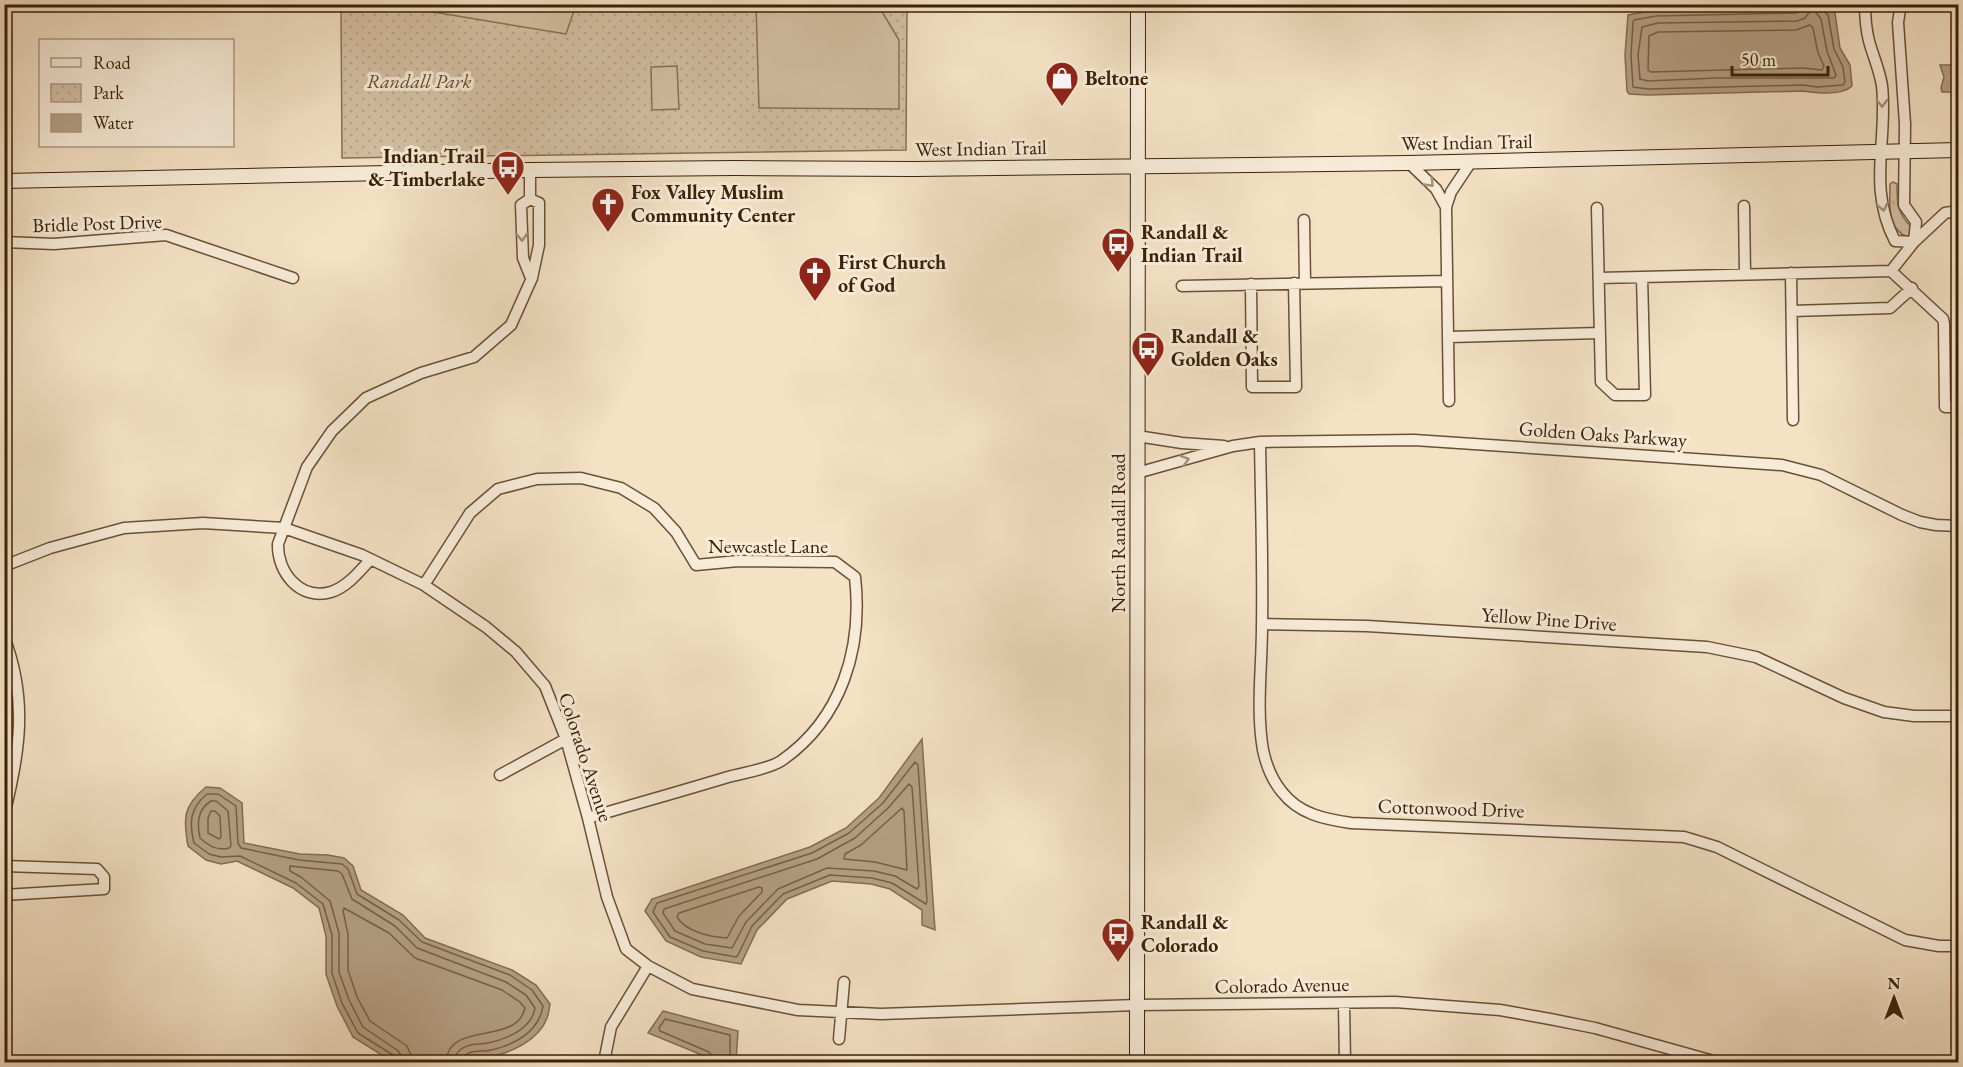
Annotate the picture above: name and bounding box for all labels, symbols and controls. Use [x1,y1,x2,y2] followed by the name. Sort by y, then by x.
[39,39,234,147] legend
[1732,39,1828,77] scale bar
[1741,48,1776,71] text: 50 m
[93,51,132,74] text: Road
[1044,60,1080,107] shop icon: Beltone
[1085,65,1148,91] place label: Beltone
[366,68,472,94] park label: Randall Park
[93,81,124,104] text: Park
[1876,98,1888,107] one-way arrow
[93,111,134,134] text: Water
[1401,128,1533,156] street label: West Indian Trail
[915,134,1047,162] street label: West Indian Trail
[368,143,485,192] place label: Indian Trail & Timberlake
[490,149,526,196] bus stop icon: Indian Trail & Timberlake
[1422,176,1433,187] one-way arrow
[631,179,796,228] place label: Fox Valley Muslim Community Center
[590,186,626,233] church icon: Fox Valley Muslim Community Center
[1876,202,1889,212] one-way arrow
[32,208,162,238] street label: Bridle Post Drive
[1141,219,1243,268] place label: Randall & Indian Trail
[1100,226,1136,273] bus stop icon: Randall & Indian Trail
[516,233,529,242] one-way arrow
[838,249,946,298] place label: First Church of God
[797,255,833,302] church icon: First Church of God
[1171,323,1278,372] place label: Randall & Golden Oaks
[1130,330,1166,377] bus stop icon: Randall & Golden Oaks
[1518,415,1688,453] street label: Golden Oaks Parkway
[1105,452,1131,613] street label: North Randall Road
[1179,455,1190,467] one-way arrow
[708,533,828,559] street label: Newcastle Lane
[1481,601,1618,637] street label: Yellow Pine Drive
[553,689,619,825] street label: Colorado Avenue
[1377,792,1525,824] street label: Cottonwood Drive
[1141,909,1228,958] place label: Randall & Colorado
[1100,916,1136,963] bus stop icon: Randall & Colorado
[1864,968,1924,1028] north arrow
[1214,971,1350,999] street label: Colorado Avenue
[1888,973,1901,994] text: N

